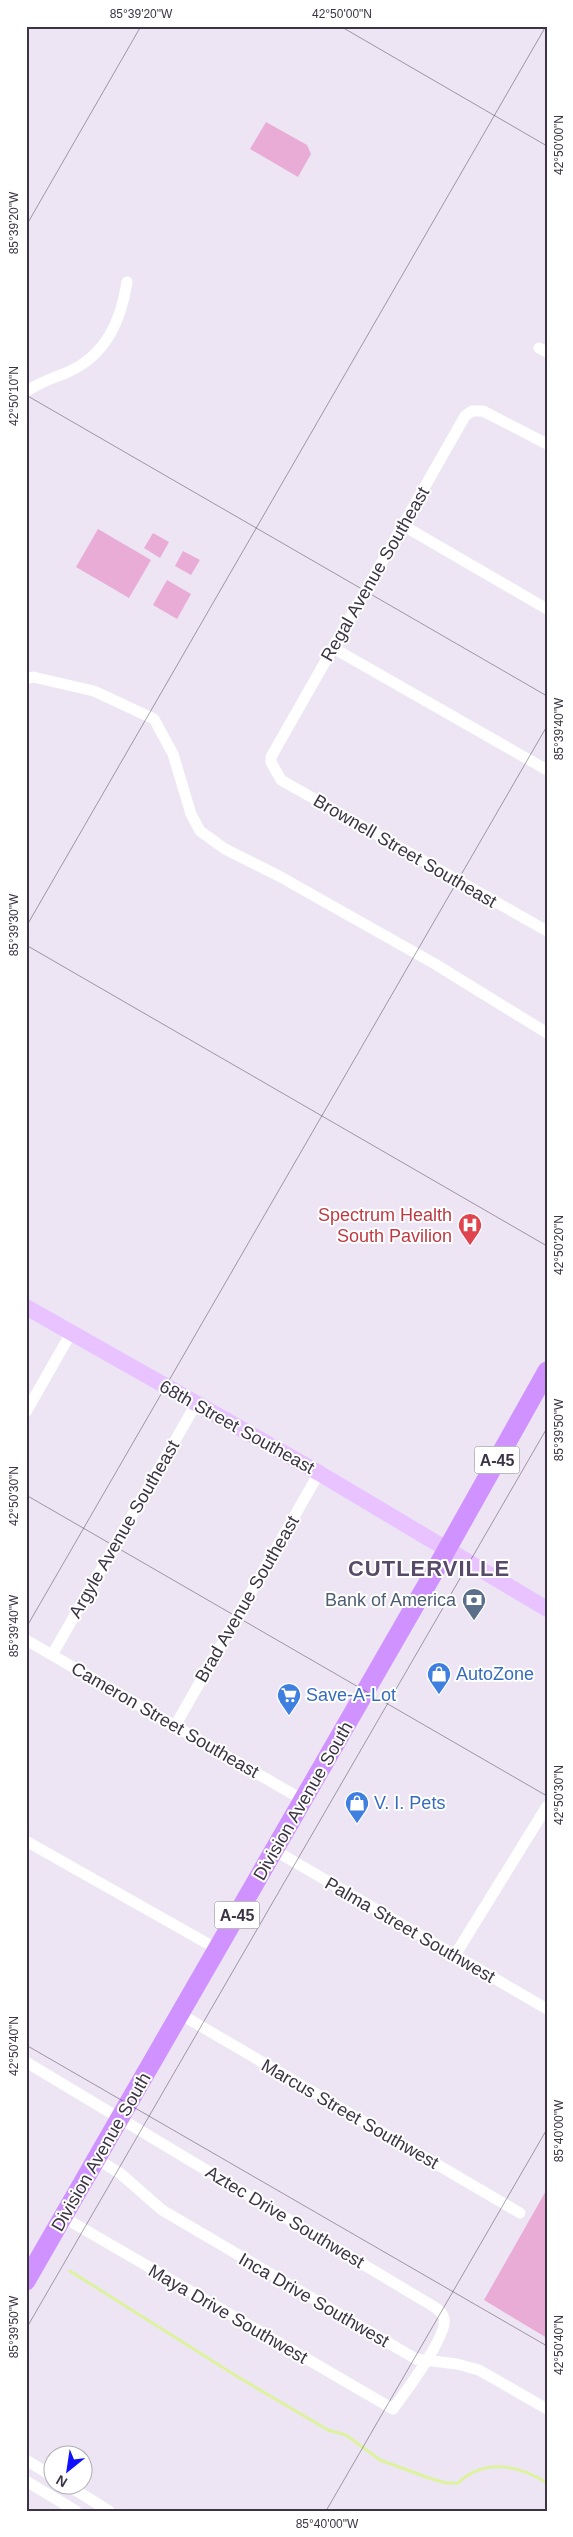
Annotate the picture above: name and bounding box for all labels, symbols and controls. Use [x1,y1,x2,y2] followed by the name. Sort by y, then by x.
[110,7,173,21] text: 85°39'20"W
[312,7,372,21] text: 42°50'00"N
[552,115,566,175] text: 42°50'00"N
[7,191,21,254] text: 85°39'20"W
[7,366,21,426] text: 42°50'10"N
[317,483,433,665] street label: Regal Avenue Southeast
[552,697,566,760] text: 85°39'40"W
[310,790,500,912] street label: Brownell Street Southeast
[7,893,21,956] text: 85°39'30"W
[318,1205,452,1246] place label: Spectrum Health South Pavilion
[457,1212,483,1246] hospital icon: Spectrum Health South Pavilion
[552,1215,566,1275] text: 42°50'20"N
[156,1376,318,1478] street label: 68th Street Southeast
[552,1398,566,1461] text: 85°39'50"W
[65,1437,183,1621] street label: Argyle Avenue Southeast
[474,1446,520,1474] road number: A-45
[7,1466,21,1526] text: 42°50'30"N
[191,1512,303,1686] street label: Brad Avenue Southeast
[348,1556,510,1581] district label: CUTLERVILLE
[461,1587,487,1621] bank icon: Bank of America
[325,1590,457,1610] place label: Bank of America
[7,1594,21,1657] text: 85°39'40"W
[68,1658,262,1782] street label: Cameron Street Southeast
[426,1661,452,1695] shop icon: AutoZone
[456,1664,534,1684] place label: AutoZone
[276,1682,302,1716] supermarket icon: Save-A-Lot
[306,1685,396,1705] place label: Save-A-Lot
[249,1718,357,1884] street label: Division Avenue South
[552,1765,566,1825] text: 42°50'30"N
[344,1790,370,1824] shop icon: V. I. Pets
[374,1793,445,1813] place label: V. I. Pets
[321,1873,499,1987] street label: Palma Street Southwest
[214,1902,260,1928] road number: A-45
[7,2016,21,2076] text: 42°50'40"N
[258,2055,442,2173] street label: Marcus Street Southwest
[47,2069,155,2235] street label: Division Avenue South
[552,2099,566,2162] text: 85°40'00"W
[202,2162,368,2272] street label: Aztec Drive Southwest
[235,2249,393,2351] street label: Inca Drive Southwest
[145,2260,311,2368] street label: Maya Drive Southwest
[7,2295,21,2358] text: 85°39'50"W
[552,2315,566,2375] text: 42°50'40"N
[42,2444,92,2494] north arrow
[53,2472,70,2491] text: N
[296,2517,359,2531] text: 85°40'00"W

